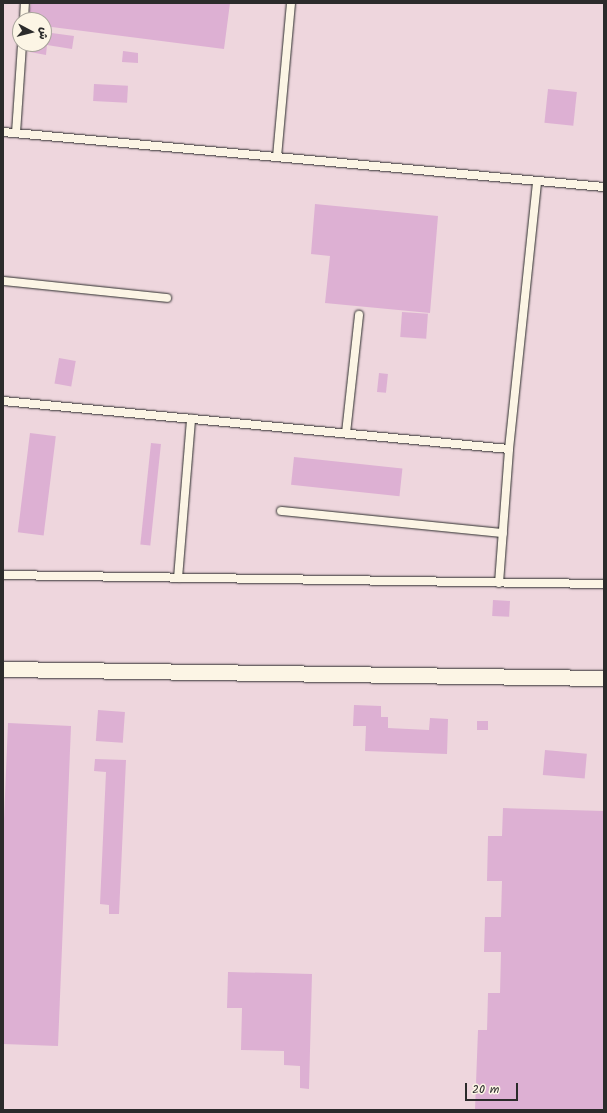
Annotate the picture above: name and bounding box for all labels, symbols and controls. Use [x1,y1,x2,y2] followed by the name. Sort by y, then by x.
[12,12,52,52] north arrow
[33,26,53,40] text: ش
[467,1075,520,1101] scale bar
[472,1080,499,1099] text: 20 m

